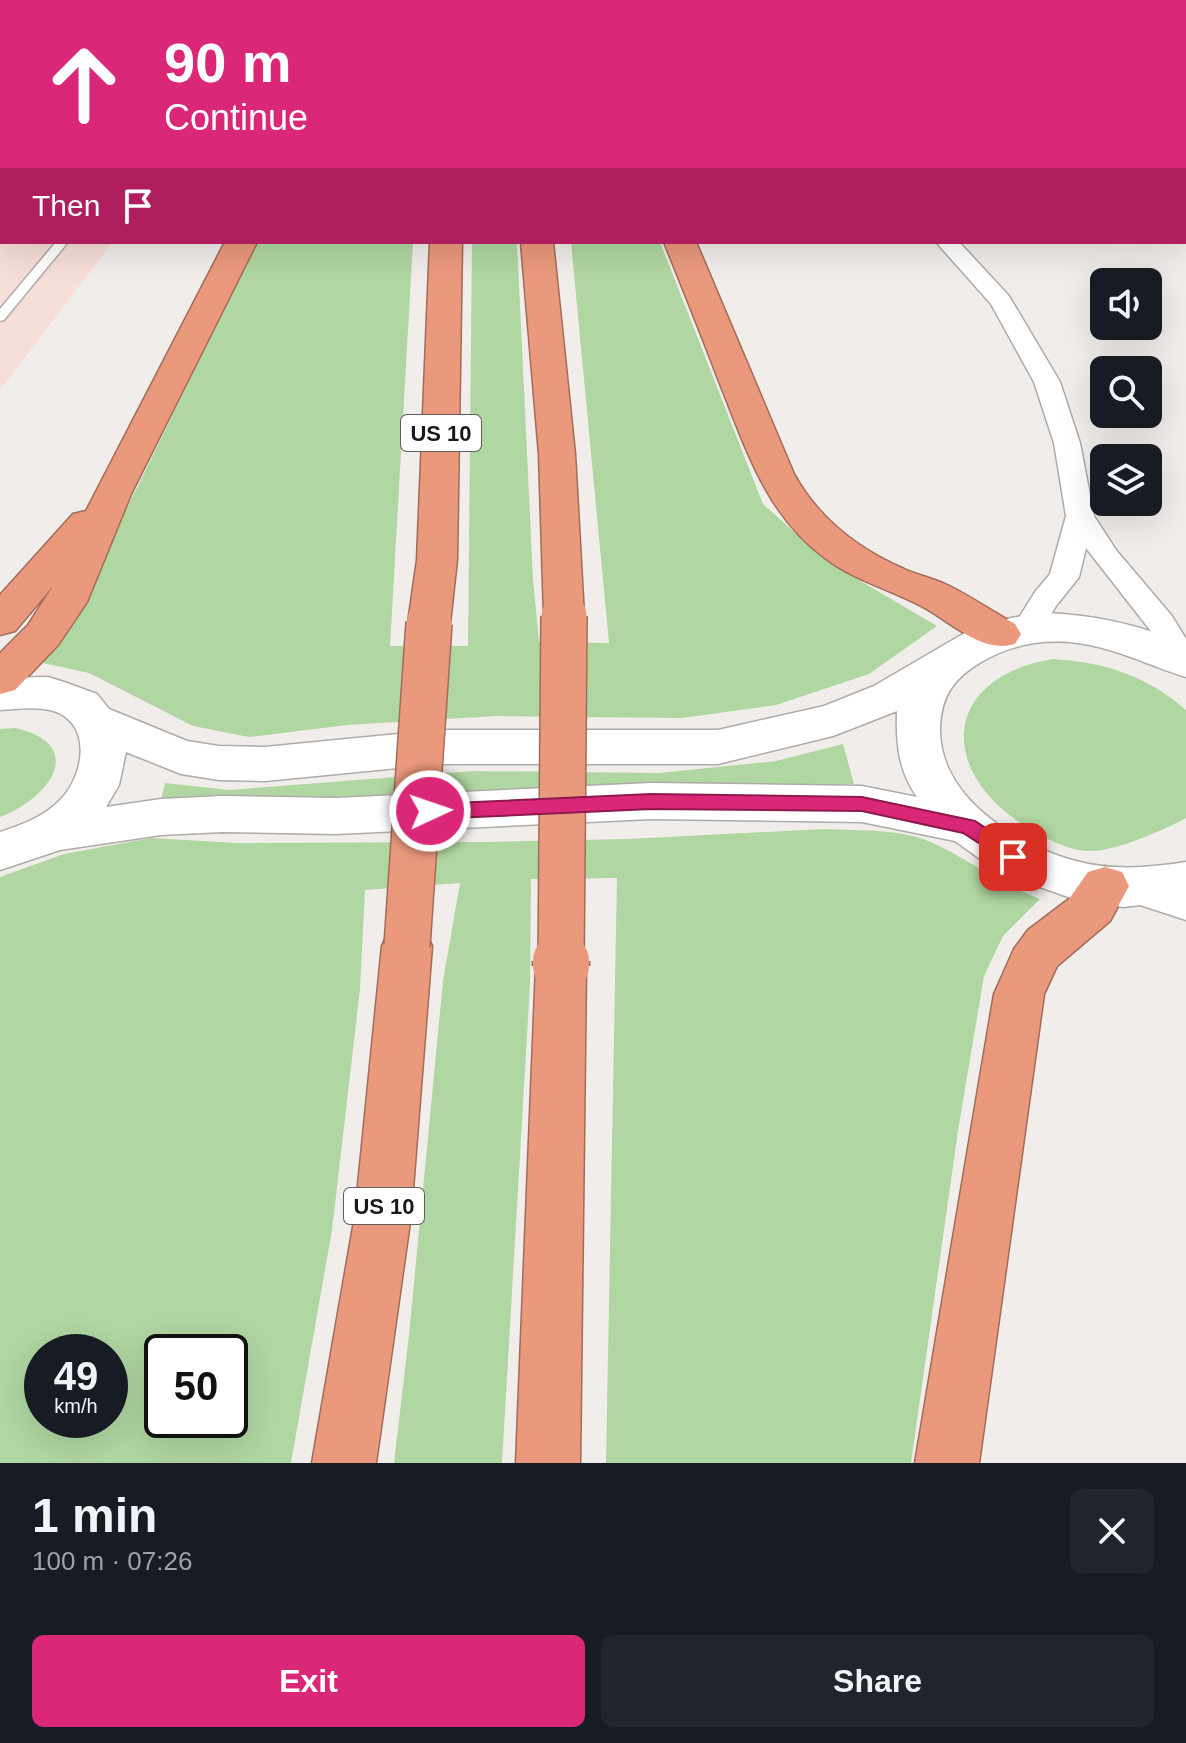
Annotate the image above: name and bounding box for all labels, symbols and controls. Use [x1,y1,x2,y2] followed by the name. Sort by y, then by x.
[164,31,292,94] text: 90 m
[32,32,136,136] icon: ahead
[164,97,308,138] text: Continue
[116,184,160,228] icon: arrive
[32,189,100,222] text: Then
[1090,268,1162,516] map controls
[1090,268,1162,340] button: sound
[1090,356,1162,428] button: search
[401,415,481,451] road number: US 10
[1090,444,1162,516] button: layers
[388,769,472,853] position arrow
[979,823,1047,891] pin
[991,835,1035,879] icon: arrive
[344,1188,424,1224] road number: US 10
[144,1334,248,1438] speed limit sign: 50
[54,1354,98,1398] text: 49
[54,1395,98,1417] text: km/h
[32,1489,157,1542] text: 1 min
[1070,1489,1154,1573] button: close
[32,1546,192,1576] text: 100 m · 07:26
[32,1635,585,1727] button: Exit
[601,1635,1154,1727] button: Share

